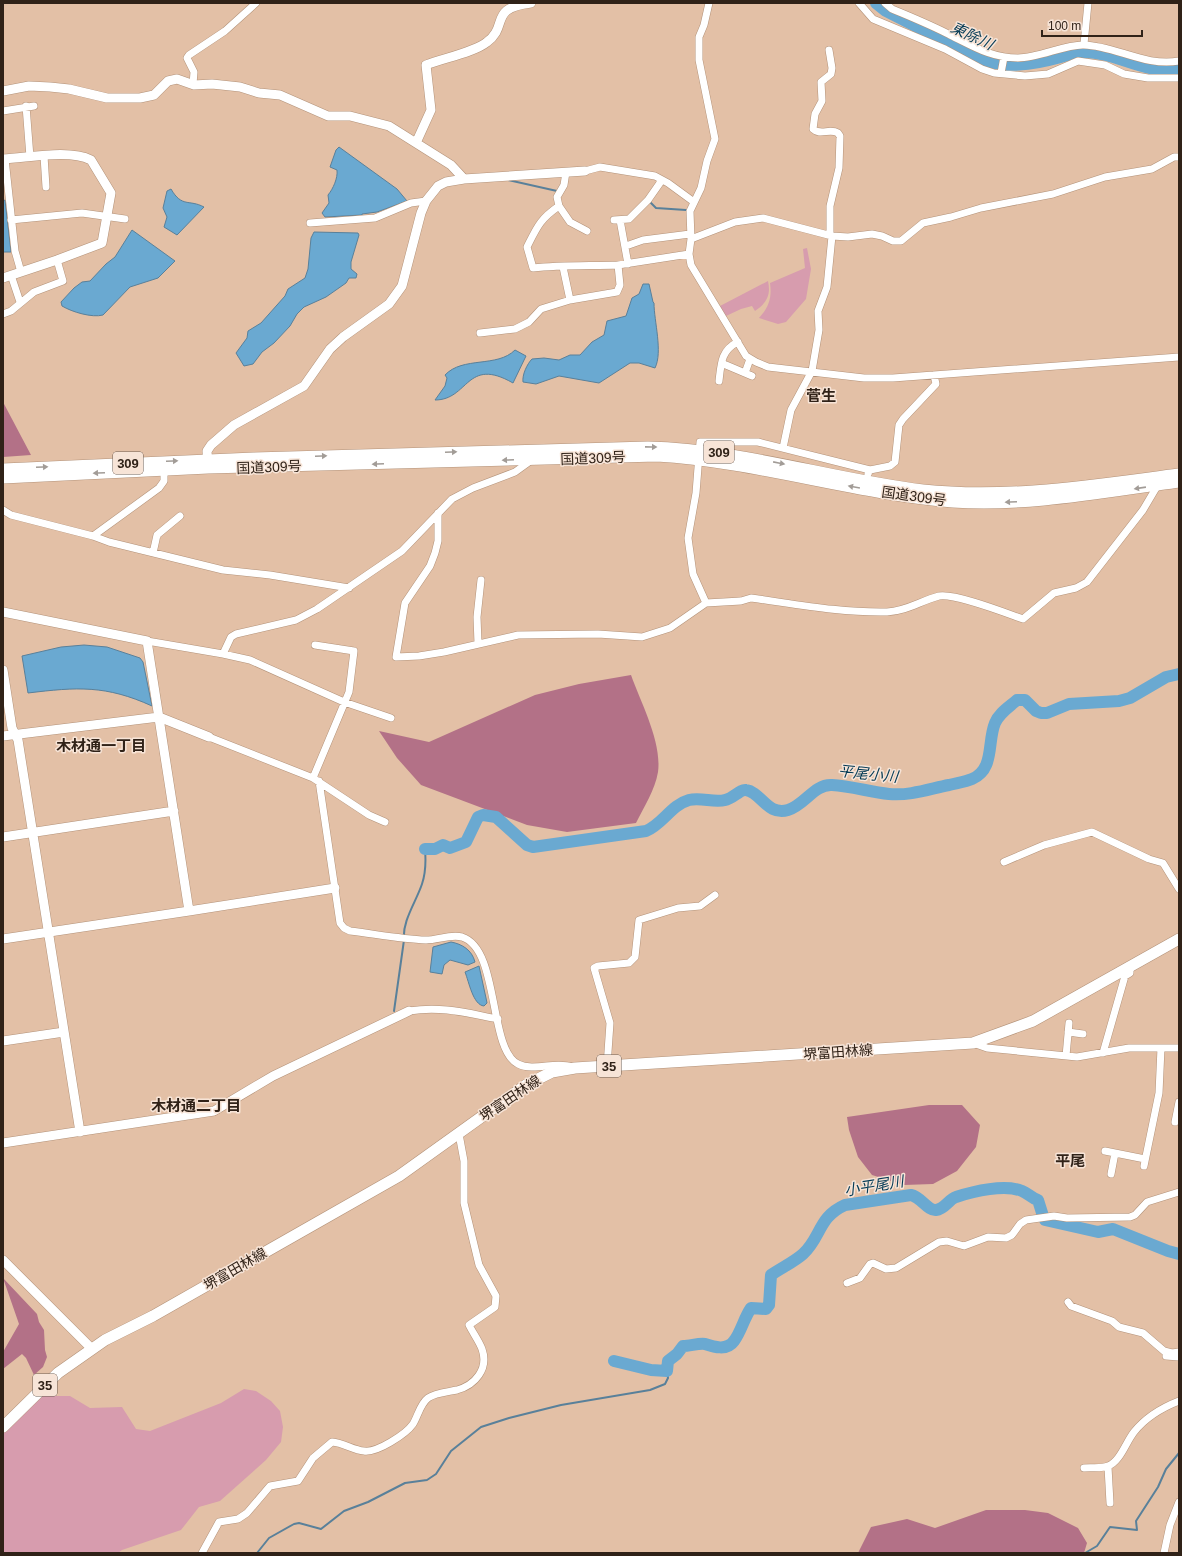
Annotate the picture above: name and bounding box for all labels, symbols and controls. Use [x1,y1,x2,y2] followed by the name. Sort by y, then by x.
[1042,12,1142,38] scale bar
[948,18,998,54] water label: 東除川
[1048,19,1081,33] text: 100 m
[806,387,836,404] district label: 菅生
[704,441,734,463] road number: 309
[645,444,658,450] one-way arrow
[445,449,458,455] one-way arrow
[560,449,626,467] street label: 国道309号
[113,452,143,474] road number: 309
[315,453,328,459] one-way arrow
[501,457,514,463] one-way arrow
[166,458,179,464] one-way arrow
[236,458,302,476] street label: 国道309号
[372,460,384,467] one-way arrow
[773,461,785,467] one-way arrow
[36,463,48,470] one-way arrow
[93,470,105,477] one-way arrow
[848,484,861,490] one-way arrow
[881,484,947,508] street label: 国道309号
[1134,485,1146,491] one-way arrow
[1004,499,1017,505] one-way arrow
[56,737,146,754] district label: 木材通一丁目
[837,762,901,785] water label: 平尾小川
[803,1042,873,1062] street label: 堺富田林線
[597,1055,621,1077] road number: 35
[477,1072,543,1124] street label: 堺富田林線
[151,1097,241,1114] district label: 木材通二丁目
[1055,1152,1085,1169] district label: 平尾
[843,1172,907,1199] water label: 小平尾川
[201,1245,269,1293] street label: 堺富田林線
[33,1374,57,1396] road number: 35

